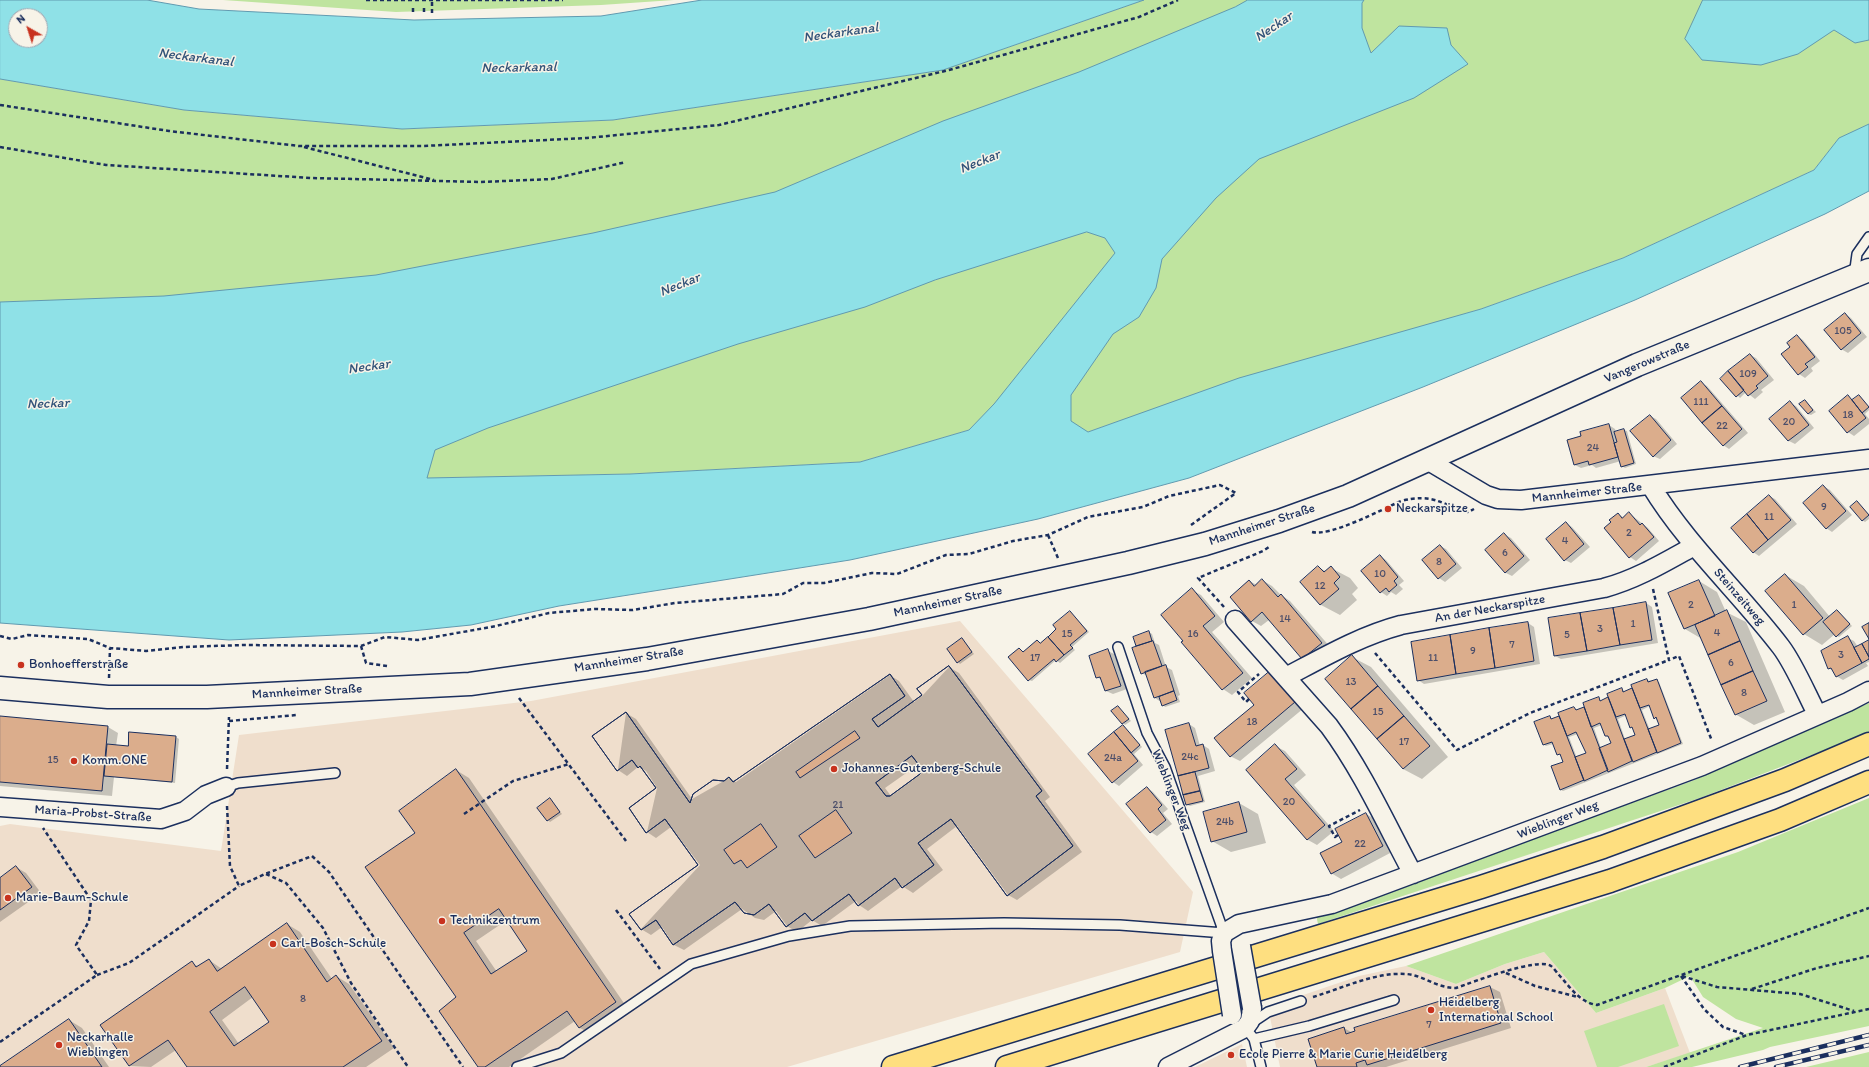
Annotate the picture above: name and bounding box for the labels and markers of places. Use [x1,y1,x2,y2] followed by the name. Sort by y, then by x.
[1396,501,1468,517] place label: Neckarspitze
[1383,504,1393,514] marker: Neckarspitze
[29,657,128,673] place label: Bonhoefferstraße
[16,660,26,670] marker: Bonhoefferstraße
[82,753,147,769] place label: Komm.ONE
[69,756,79,766] marker: Komm.ONE
[842,761,1001,777] place label: Johannes-Gutenberg-Schule
[829,764,839,774] marker: Johannes-Gutenberg-Schule
[16,890,128,906] place label: Marie-Baum-Schule
[3,893,13,903] marker: Marie-Baum-Schule
[450,913,540,929] place label: Technikzentrum
[437,916,447,926] marker: Technikzentrum
[281,936,386,952] place label: Carl-Bosch-Schule
[268,939,278,949] marker: Carl-Bosch-Schule
[1439,995,1553,1026] place label: Heidelberg International School
[1426,1005,1436,1015] marker: Heidelberg International School
[67,1030,134,1061] place label: Neckarhalle Wieblingen
[54,1040,64,1050] marker: Neckarhalle Wieblingen
[1239,1047,1447,1063] place label: Ecole Pierre & Marie Curie Heidelberg
[1226,1050,1236,1060] marker: Ecole Pierre & Marie Curie Heidelberg

